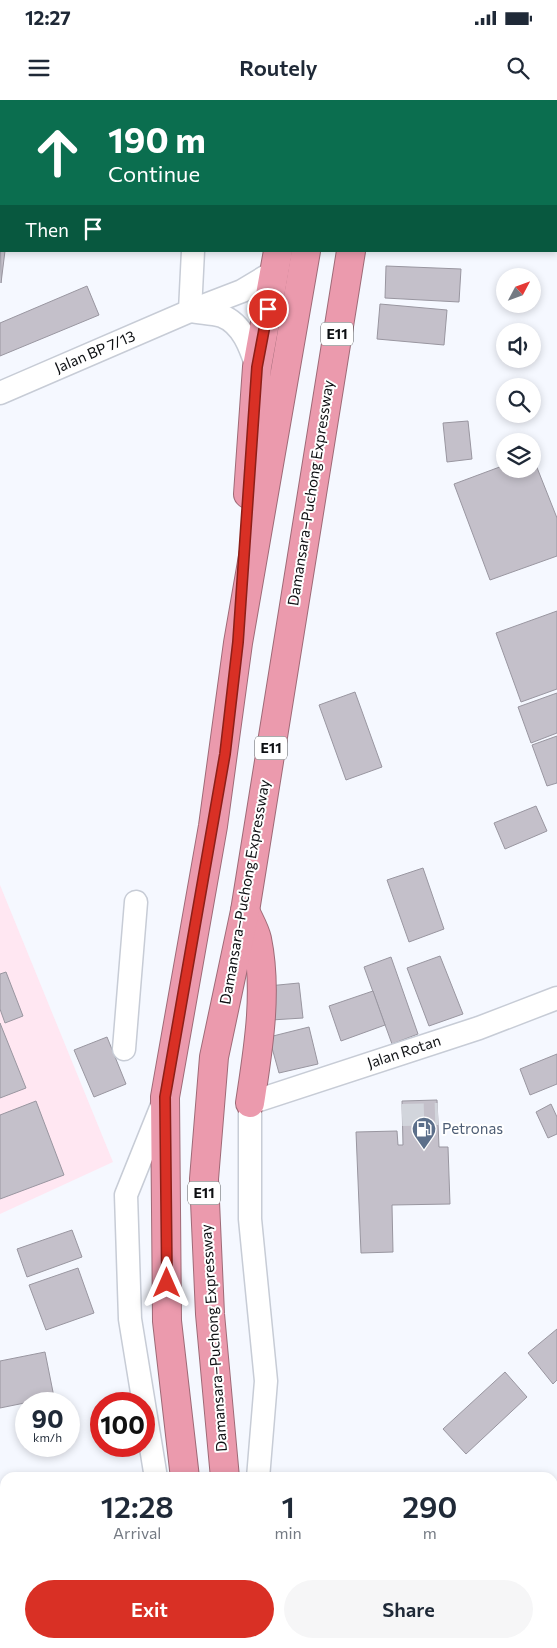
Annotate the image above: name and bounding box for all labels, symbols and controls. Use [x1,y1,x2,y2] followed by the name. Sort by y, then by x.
[25,6,71,29] text: 12:27
[25,54,53,82] icon: menu
[239,54,318,81] text: Routely
[504,54,532,82] icon: search
[108,117,206,160] text: 190 m
[25,120,90,185] icon: ahead
[108,160,200,187] text: Continue
[79,215,107,243] icon: arrive
[25,218,69,241] text: Then
[496,268,541,312] north arrow
[496,268,541,478] map controls
[247,288,289,330] pin
[254,295,282,323] icon: arrive
[321,322,353,345] road number: E11
[496,323,541,368] button: sound
[52,326,138,376] street label: Jalan BP 7/13
[496,378,541,423] button: search
[283,379,337,607] street label: Damansara–Puchong Expressway
[496,433,541,478] button: layers
[255,736,287,760] road number: E11
[215,778,273,1006] street label: Damansara–Puchong Expressway
[365,1031,443,1071] street label: Jalan Rotan
[411,1116,437,1150] fuel station icon: Petronas
[442,1119,503,1137] place label: Petronas
[188,1182,220,1204] road number: E11
[196,1223,230,1452] street label: Damansara–Puchong Expressway
[140,1256,192,1308] position arrow
[90,1392,155,1457] speed limit sign: 100
[31,1403,64,1433] text: 90
[33,1430,62,1444] text: km/h
[101,1487,174,1524] text: 12:28
[281,1487,295,1524] text: 1
[402,1487,457,1524] text: 290
[113,1523,161,1542] text: Arrival
[274,1523,302,1542] text: min
[423,1523,437,1542] text: m
[25,1580,274,1638] button: Exit
[284,1580,533,1638] button: Share

